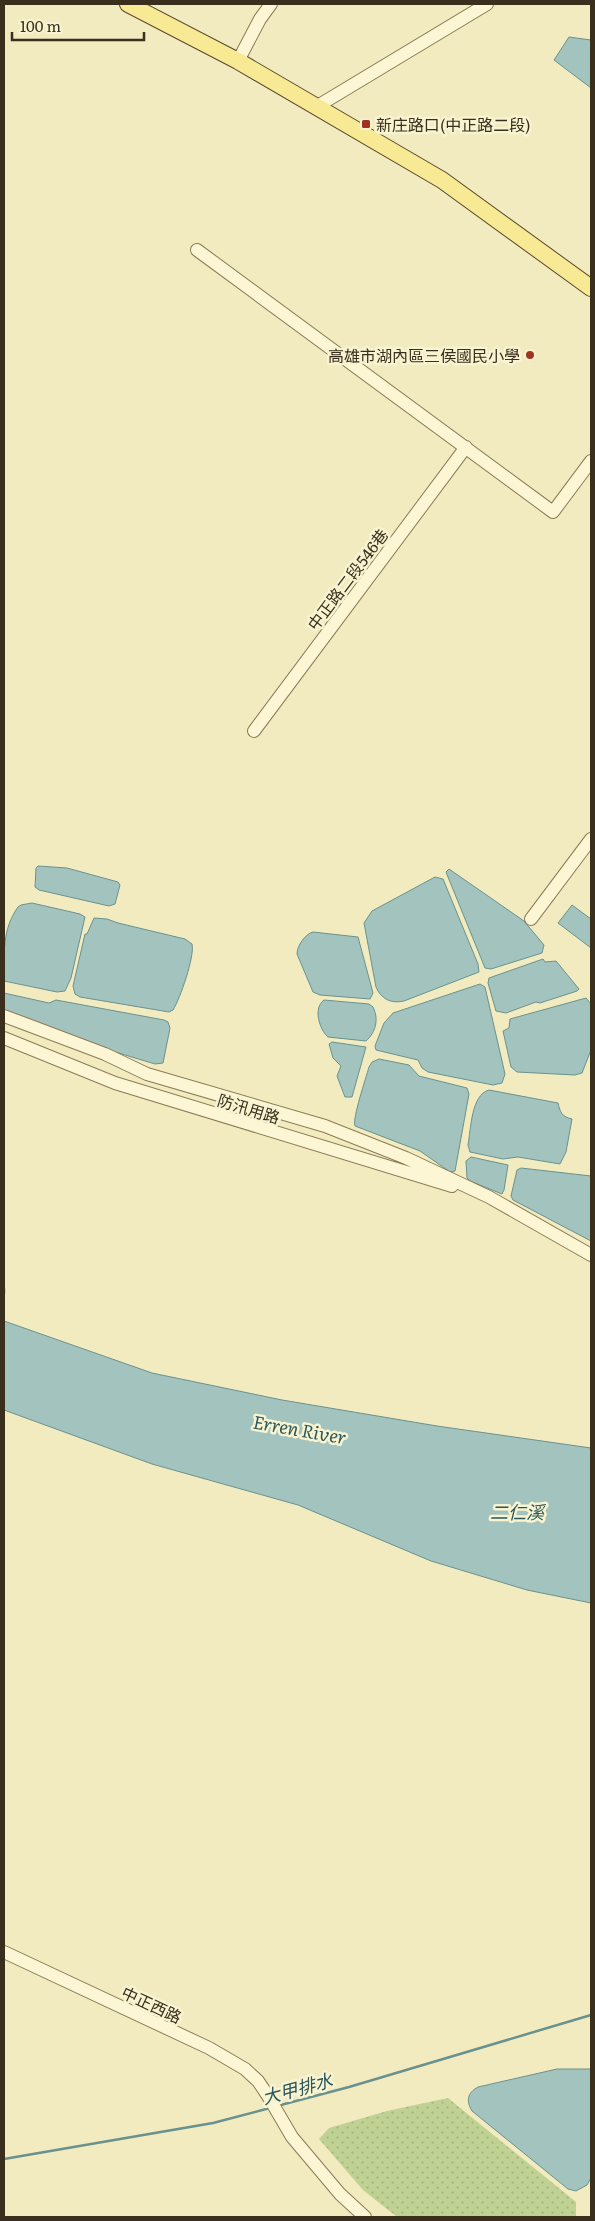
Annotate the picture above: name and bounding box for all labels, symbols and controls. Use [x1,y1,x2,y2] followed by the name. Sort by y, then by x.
[12,10,145,42] scale bar
[20,14,61,37] text: 100 m
[376,112,531,136] place label: 新庄路口(中正路二段)
[360,118,372,130] marker: 新庄路口(中正路二段)
[328,343,520,367] place label: 高雄市湖內區三侯國民小學
[524,349,536,361] marker: 高雄市湖內區三侯國民小學
[301,523,393,635] street label: 中正路二段546巷
[215,1087,283,1129] street label: 防汛用路
[251,1408,349,1450] water label: Erren River
[490,1498,547,1525] water label: 二仁溪
[118,1980,186,2028] street label: 中正西路
[259,2065,336,2110] water label: 大甲排水

